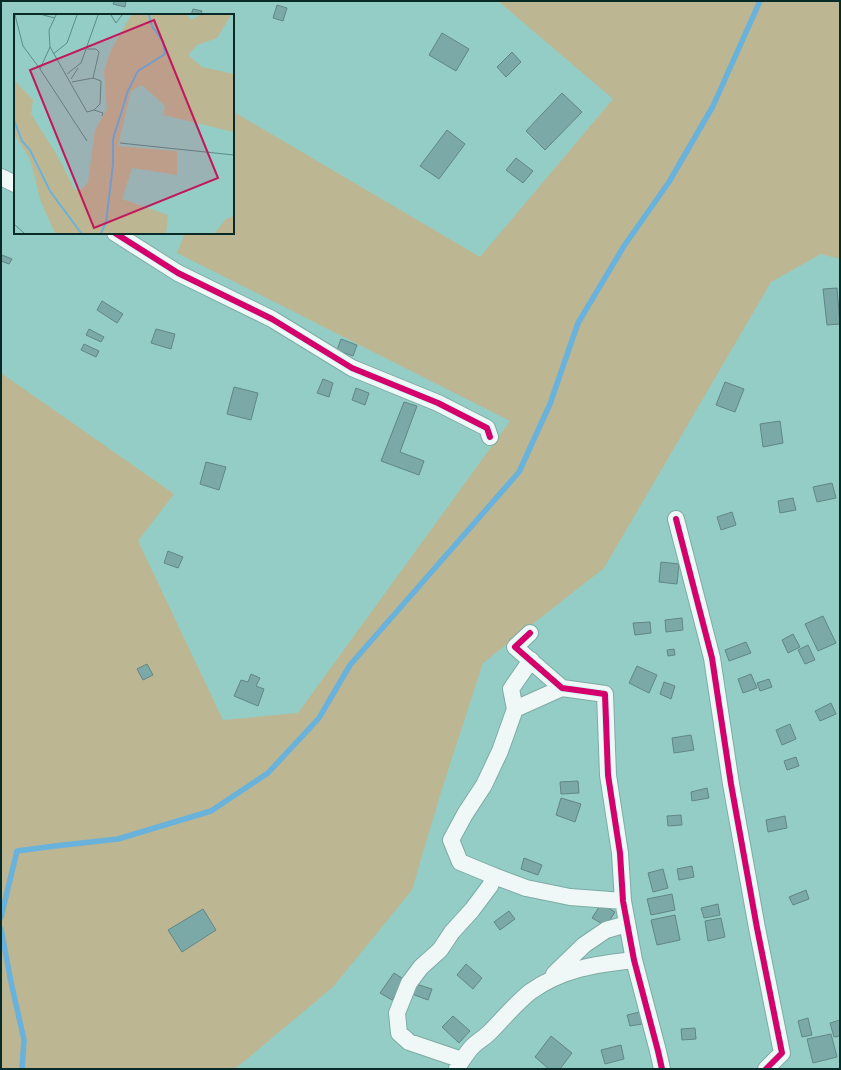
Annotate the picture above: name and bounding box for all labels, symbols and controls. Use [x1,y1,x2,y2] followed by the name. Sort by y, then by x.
[14,14,234,234] inset map

